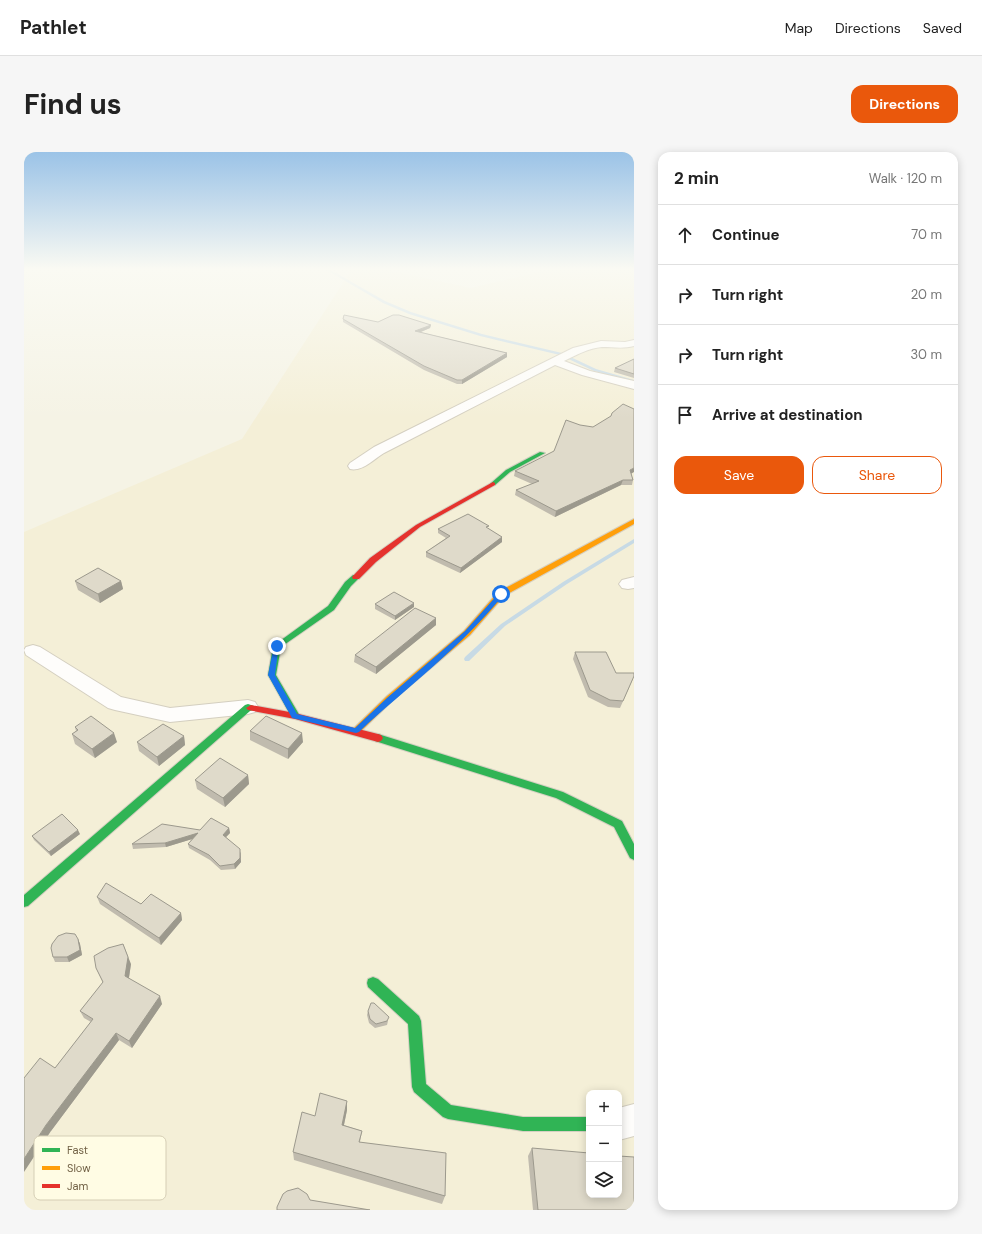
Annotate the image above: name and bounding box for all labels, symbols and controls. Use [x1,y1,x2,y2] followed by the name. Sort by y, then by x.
[20,15,87,40] text: Pathlet
[785,19,813,37] text: Map
[835,19,901,37] text: Directions
[923,19,962,37] text: Saved
[851,85,958,123] button: Directions
[24,86,122,123] text: Find us
[674,167,719,189] text: 2 min
[869,170,942,187] text: Walk · 120 m
[674,224,696,246] icon: ahead
[712,225,780,245] text: Continue
[911,226,942,243] text: 70 m
[674,284,696,306] icon: right
[712,285,783,305] text: Turn right
[911,286,942,303] text: 20 m
[674,344,696,366] icon: right
[712,345,783,365] text: Turn right
[910,346,942,363] text: 30 m
[674,404,696,426] icon: arrive
[712,405,863,425] text: Arrive at destination
[674,456,804,494] button: Save
[812,456,942,494] button: Share
[492,585,510,603] route start
[268,637,286,655] route end
[586,1090,622,1198] map controls
[586,1090,622,1126] button: +
[586,1126,622,1162] button: −
[34,1136,166,1200] legend
[67,1143,88,1157] text: Fast
[67,1161,91,1175] text: Slow
[586,1162,622,1198] button: layers
[67,1179,88,1193] text: Jam

